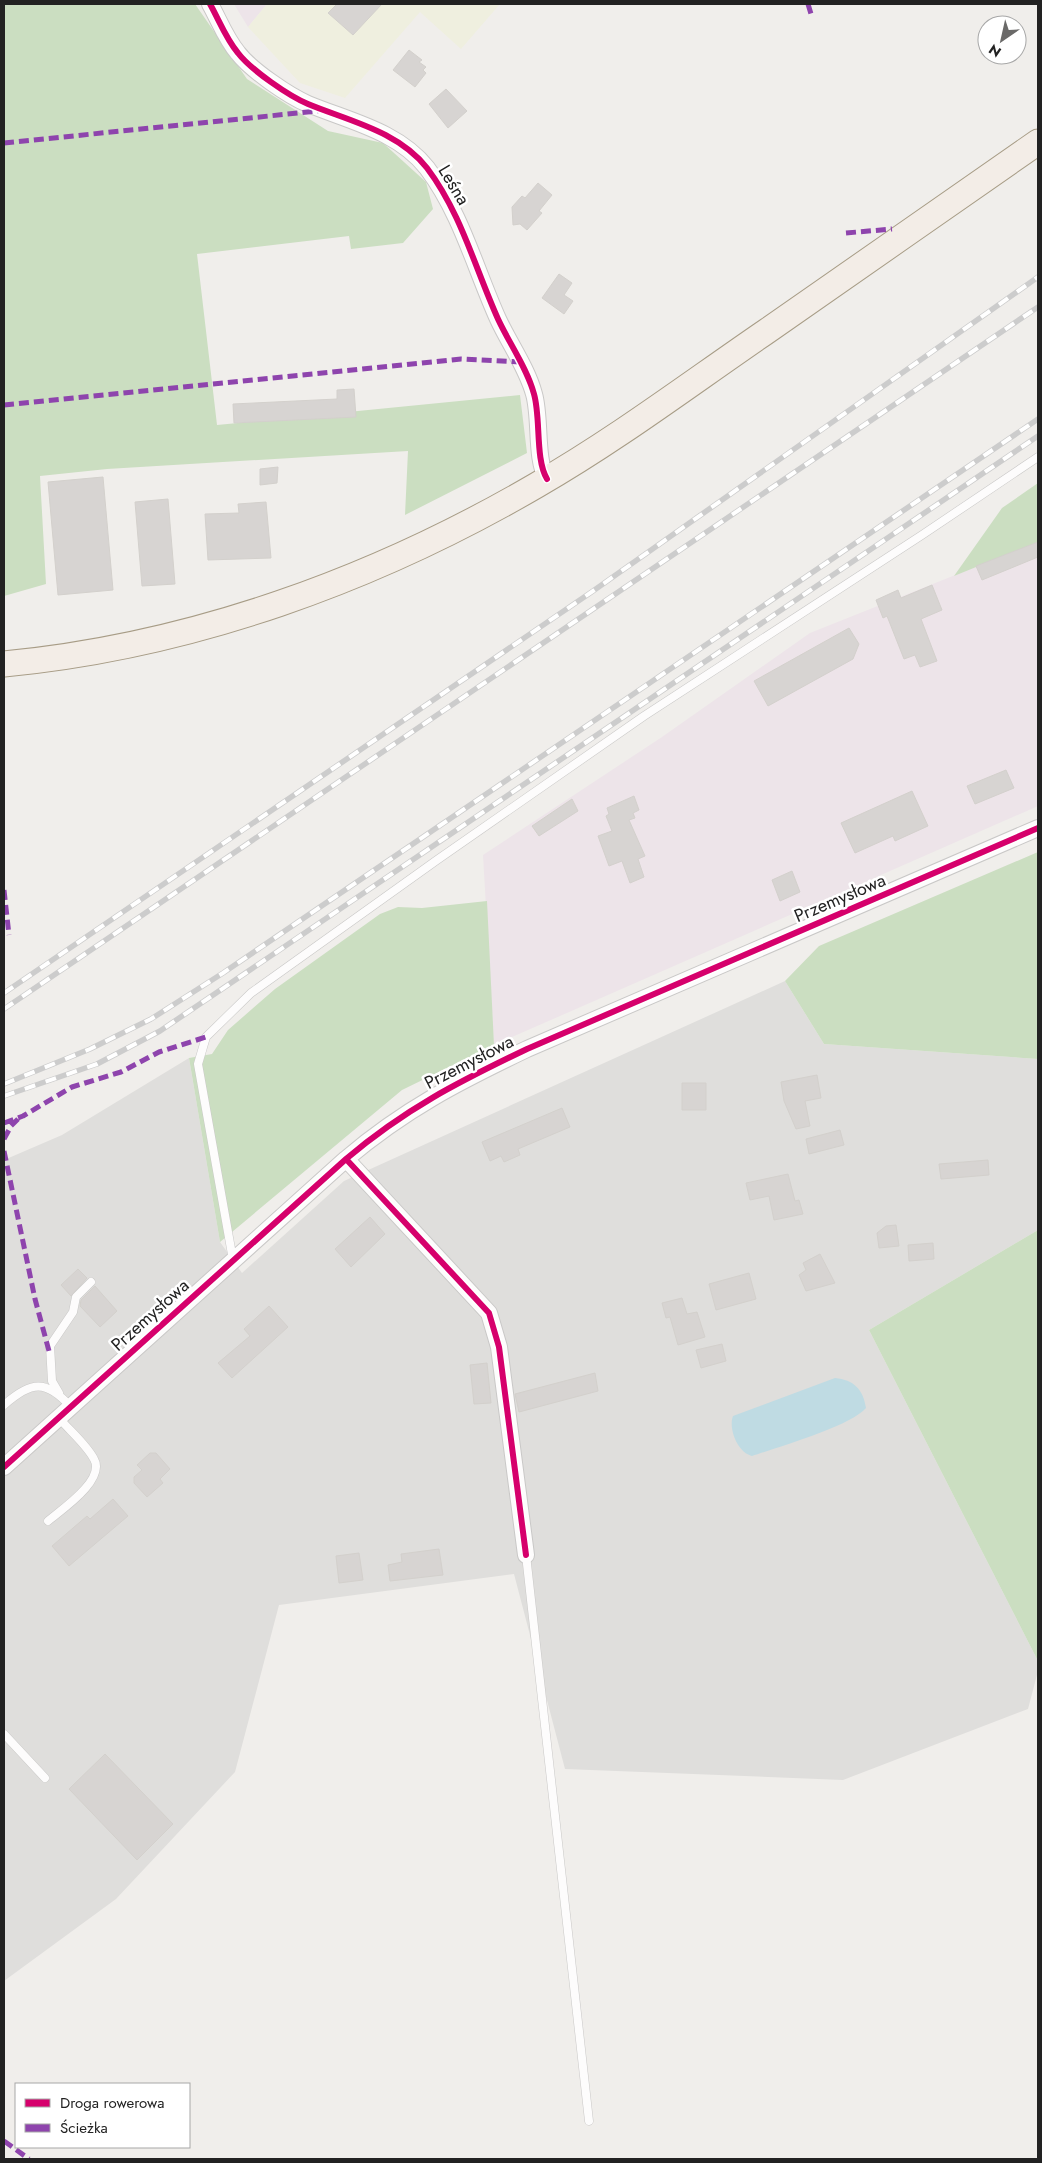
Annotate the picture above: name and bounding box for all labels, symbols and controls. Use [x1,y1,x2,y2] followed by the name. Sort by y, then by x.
[977,15,1027,65] north arrow
[985,39,1005,62] text: N
[432,160,476,210] street label: Leśna
[790,867,890,929] street label: Przemysłowa
[420,1028,518,1096] street label: Przemysłowa
[105,1273,195,1357] street label: Przemysłowa
[15,2083,190,2148] legend
[60,2092,164,2114] text: Droga rowerowa
[60,2117,108,2139] text: Ścieżka

